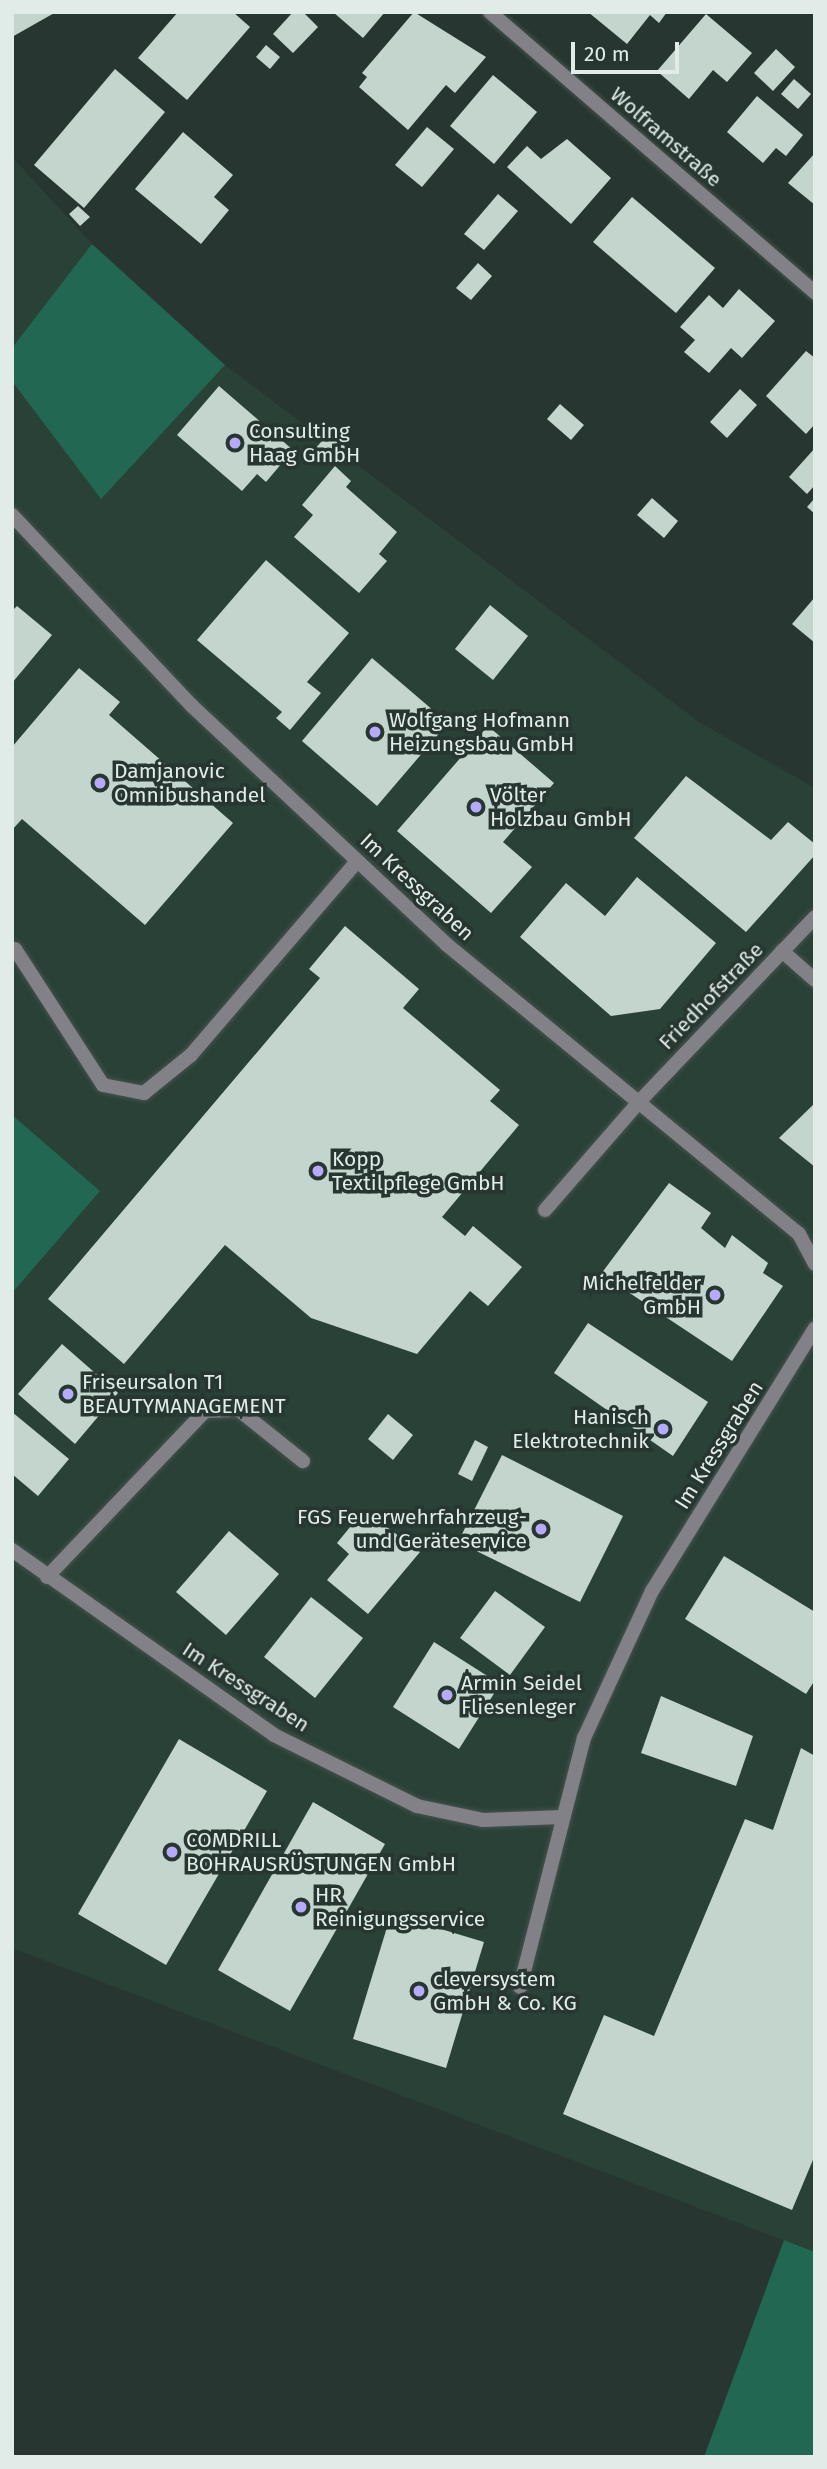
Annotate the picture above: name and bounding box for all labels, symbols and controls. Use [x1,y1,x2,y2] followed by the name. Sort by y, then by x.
[575,28,684,72] scale bar
[584,41,630,67] text: 20 m
[605,82,727,192] street label: Wolframstraße
[249,418,360,468] place label: Consulting Haag GmbH
[227,435,243,451] marker: Consulting Haag GmbH
[389,707,574,757] place label: Wolfgang Hofmann Heizungsbau GmbH
[367,724,383,740] marker: Wolfgang Hofmann Heizungsbau GmbH
[114,758,265,808] place label: Damjanovic Omnibushandel
[92,775,108,791] marker: Damjanovic Omnibushandel
[490,782,632,832] place label: Völter Holzbau GmbH
[468,799,484,815] marker: Völter Holzbau GmbH
[355,828,479,946] street label: Im Kressgraben
[654,937,768,1055] street label: Friedhofstraße
[332,1146,505,1196] place label: Kopp Textilpflege GmbH
[310,1163,326,1179] marker: Kopp Textilpflege GmbH
[582,1270,701,1320] place label: Michelfelder GmbH
[707,1287,723,1303] marker: Michelfelder GmbH
[82,1369,286,1419] place label: Friseursalon T1 BEAUTYMANAGEMENT
[670,1376,768,1514] street label: Im Kressgraben
[60,1386,76,1402] marker: Friseursalon T1 BEAUTYMANAGEMENT
[512,1404,649,1454] place label: Hanisch Elektrotechnik
[655,1421,671,1437] marker: Hanisch Elektrotechnik
[297,1504,527,1554] place label: FGS Feuerwehrfahrzeug- und Geräteservice
[533,1521,549,1537] marker: FGS Feuerwehrfahrzeug- und Geräteservice
[178,1637,314,1737] street label: Im Kressgraben
[461,1670,582,1720] place label: Armin Seidel Fliesenleger
[439,1687,455,1703] marker: Armin Seidel Fliesenleger
[186,1827,456,1877] place label: COMDRILL BOHRAUSRÜSTUNGEN GmbH
[164,1844,180,1860] marker: COMDRILL BOHRAUSRÜSTUNGEN GmbH
[315,1882,485,1932] place label: HR Reinigungsservice
[293,1899,309,1915] marker: HR Reinigungsservice
[433,1966,577,2016] place label: cleversystem GmbH & Co. KG
[411,1983,427,1999] marker: cleversystem GmbH & Co. KG

